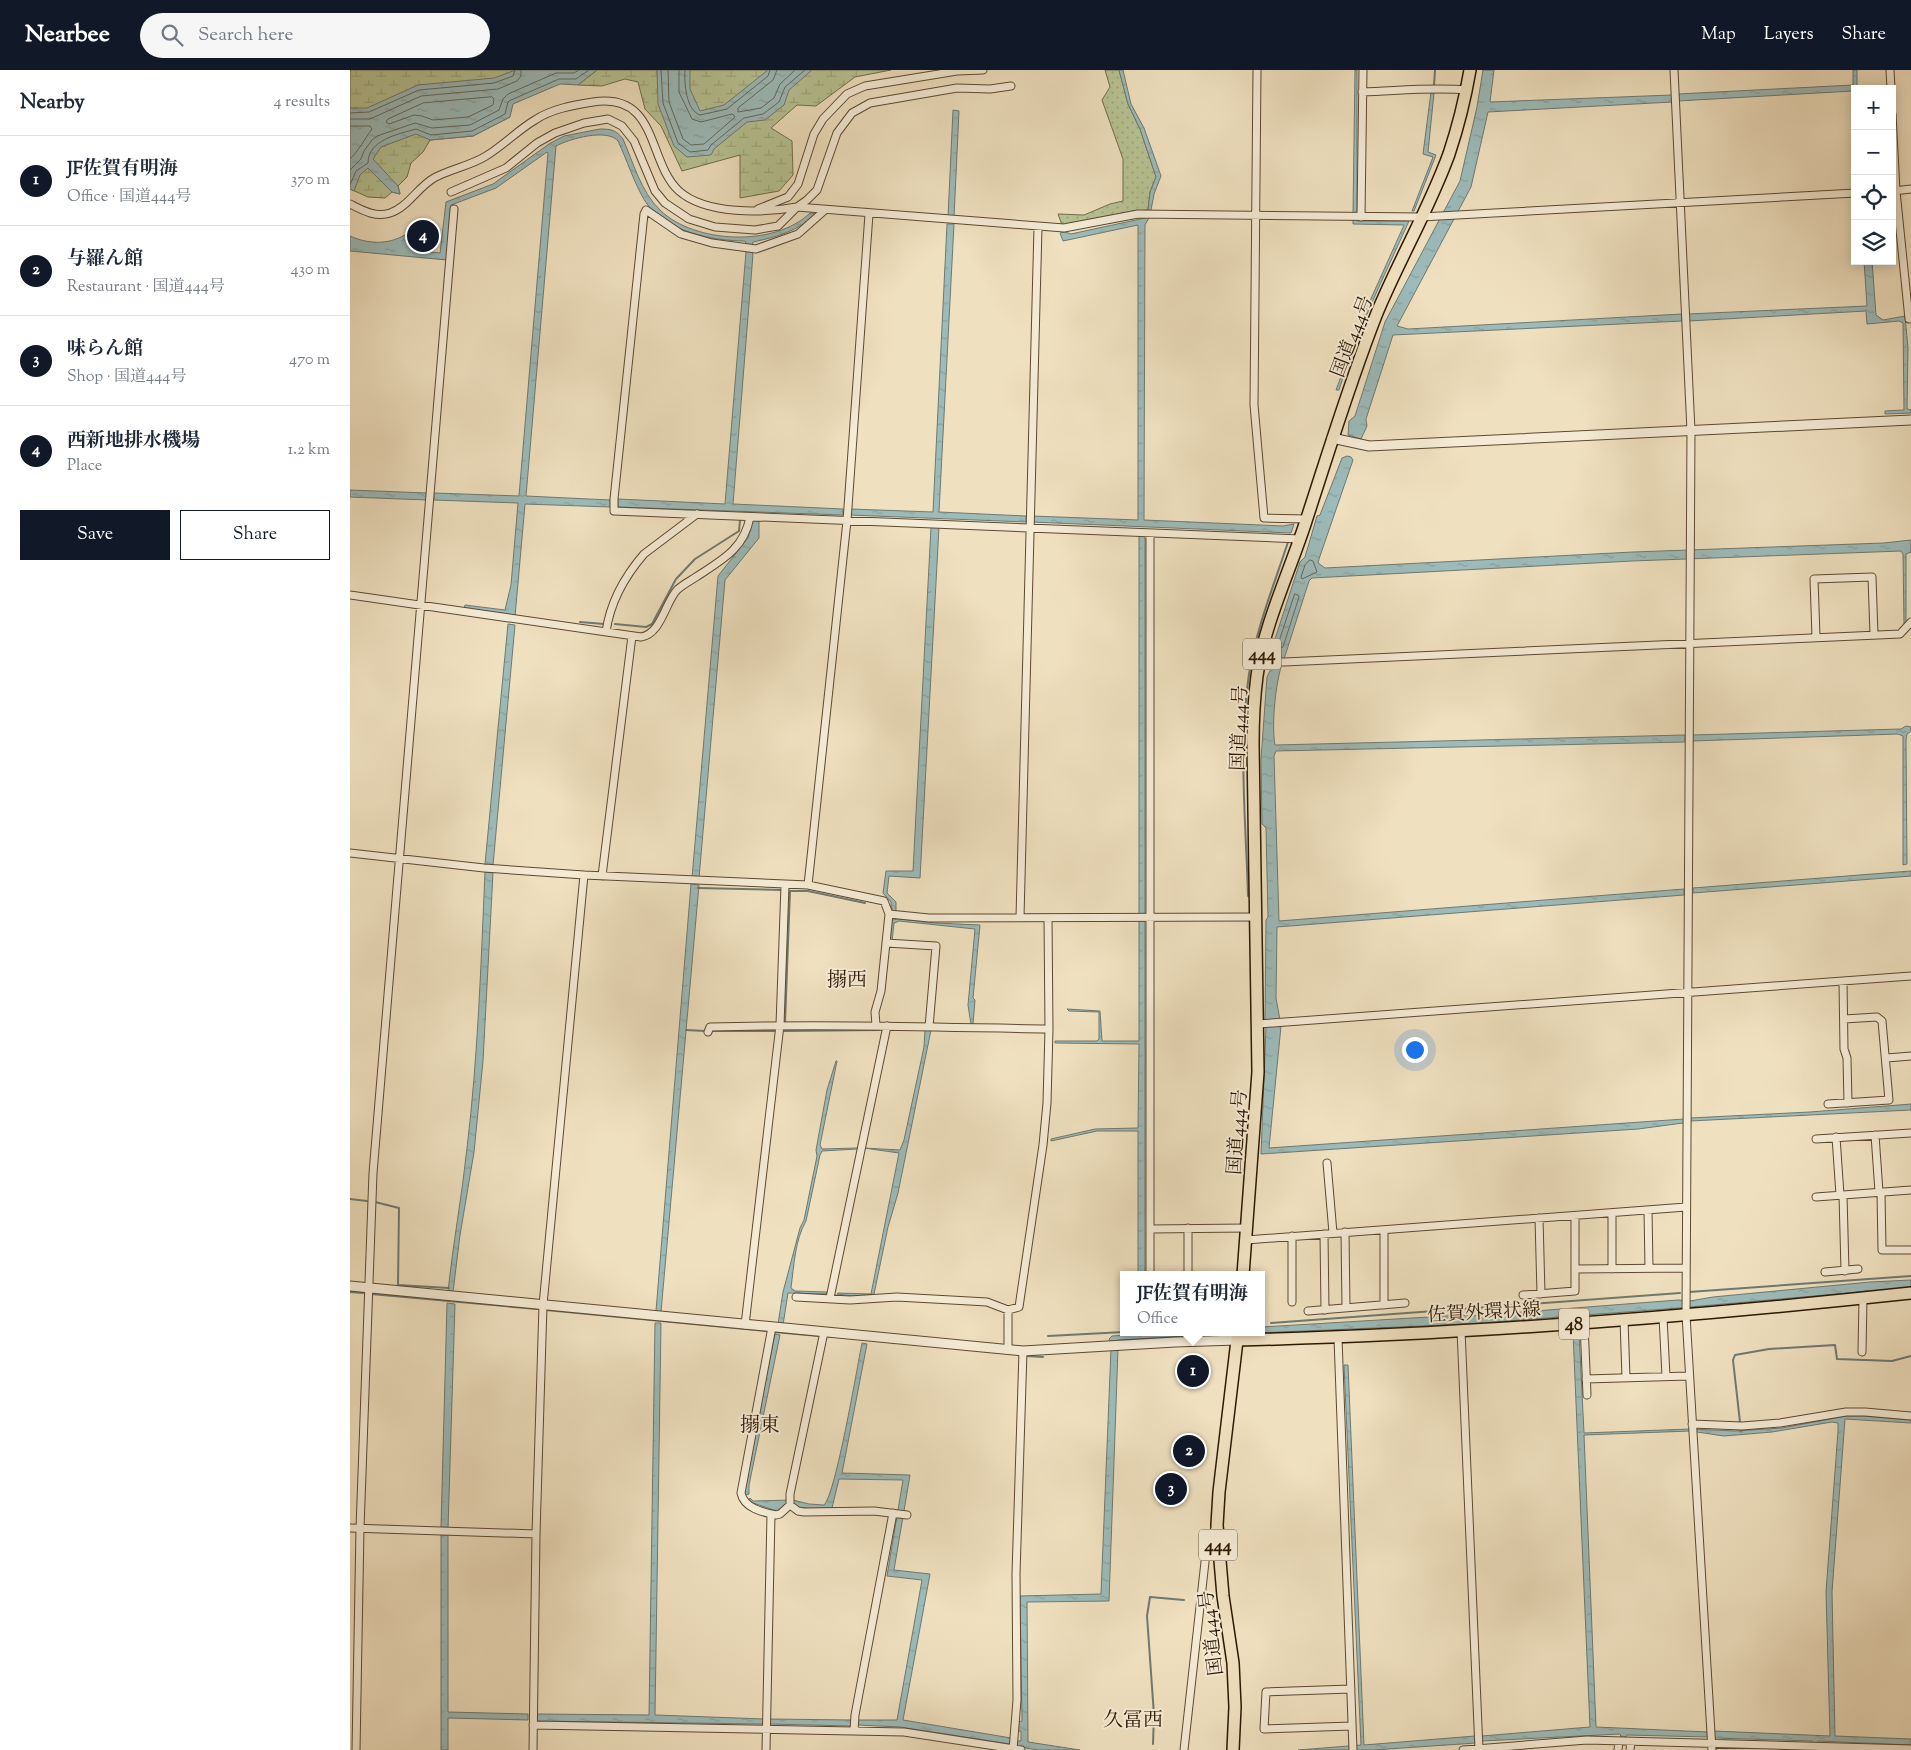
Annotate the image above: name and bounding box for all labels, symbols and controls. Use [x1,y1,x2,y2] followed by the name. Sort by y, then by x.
[140,13,490,58] search box
[25,18,110,52] text: Nearbee
[158,21,186,49] icon: search
[198,22,293,49] text: Search here
[1701,22,1736,48] text: Map
[1764,22,1814,48] text: Layers
[1842,22,1886,48] text: Share
[1851,85,1896,265] map controls
[1851,85,1896,130] button: +
[20,88,85,118] text: Nearby
[274,91,330,114] text: 4 results
[1851,130,1896,175] button: −
[67,156,178,183] text: JF佐賀有明海
[33,169,39,192] text: 1
[291,169,330,192] text: 370 m
[1851,175,1896,220] button: locate
[67,186,191,209] text: Office · 国道444号
[407,217,439,255] pin: 4
[1851,220,1896,265] button: layers
[67,246,143,273] text: 与羅ん館
[32,259,40,282] text: 2
[291,259,330,282] text: 430 m
[67,276,225,299] text: Restaurant · 国道444号
[1325,292,1381,382] street label: 国道444号
[67,336,143,363] text: 味らん館
[33,349,39,372] text: 3
[289,349,330,372] text: 470 m
[67,366,186,389] text: Shop · 国道444号
[67,428,200,455] text: 西新地排水機場
[32,439,40,462] text: 4
[288,439,330,462] text: 1.2 km
[67,455,102,478] text: Place
[20,510,170,560] button: Save
[180,510,330,560] button: Share
[1243,638,1281,670] road number: 444
[1226,685,1255,771] street label: 国道444号
[827,967,867,996] district label: 搦西
[1402,1037,1428,1063] your location
[1222,1088,1255,1176] street label: 国道444号
[1120,1271,1265,1336] popup
[1137,1281,1248,1308] text: JF佐賀有明海
[1426,1297,1542,1330] street label: 佐賀外環状線
[1137,1308,1178,1331] text: Office
[1559,1308,1589,1340] road number: 48
[1177,1352,1209,1390] pin: 1
[740,1412,780,1441] district label: 搦東
[1173,1432,1205,1470] pin: 2
[1155,1470,1187,1508] pin: 3
[1199,1530,1237,1560] road number: 444
[1194,1589,1231,1677] street label: 国道444号
[1103,1707,1163,1736] district label: 久冨西

